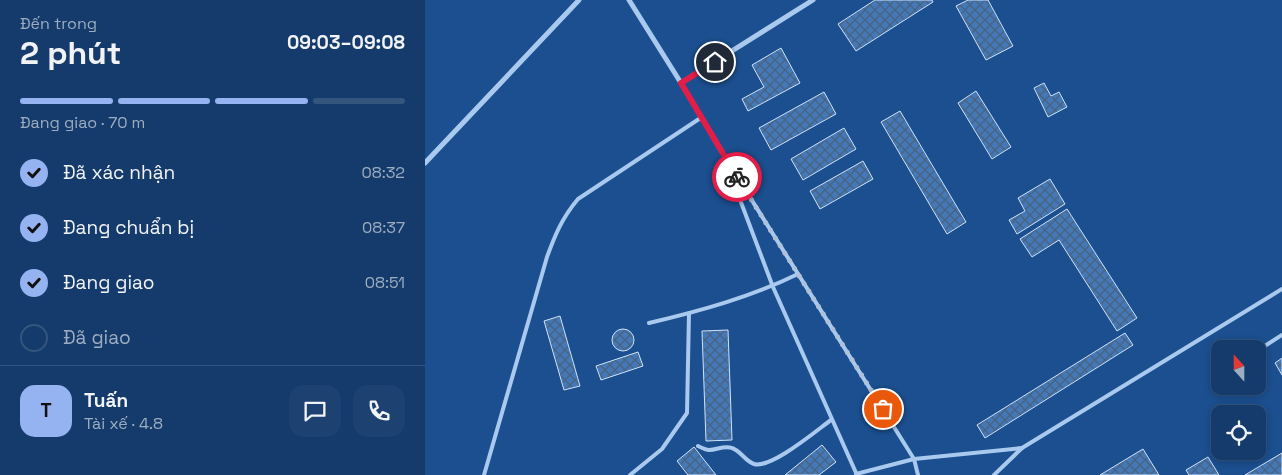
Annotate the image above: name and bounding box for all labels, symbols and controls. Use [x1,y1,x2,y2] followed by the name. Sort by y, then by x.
[20,13,97,34] text: Đến trong
[287,30,405,55] text: 09:03–09:08
[20,33,121,73] text: 2 phút
[694,41,736,83] pin
[701,48,729,76] icon: home
[20,112,145,133] text: Đang giao · 70 m
[712,152,762,202] courier
[20,159,48,187] icon: check
[63,160,175,185] text: Đã xác nhận
[361,162,405,183] text: 08:32
[723,163,751,191] icon: bike
[20,214,48,242] icon: check
[63,215,194,240] text: Đang chuẩn bị
[362,217,405,238] text: 08:37
[20,269,48,297] icon: check
[63,270,155,295] text: Đang giao
[365,272,405,293] text: 08:51
[63,325,131,350] text: Đã giao
[1211,340,1266,395] north arrow
[1211,340,1266,460] map controls
[289,385,341,437] button: chat
[353,385,405,437] button: phone
[84,388,128,413] text: Tuấn
[862,388,904,430] pin
[869,395,897,423] icon: bag
[40,398,52,423] text: T
[1211,405,1266,460] button: locate
[84,413,163,434] text: Tài xế · 4.8

